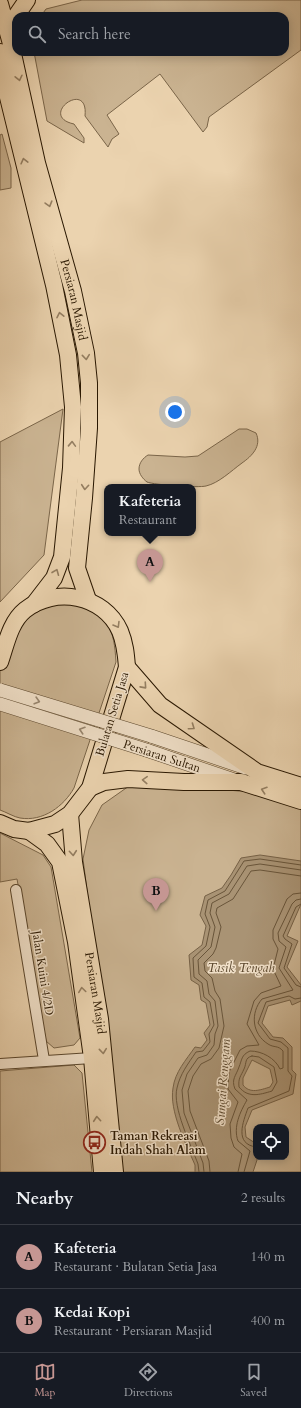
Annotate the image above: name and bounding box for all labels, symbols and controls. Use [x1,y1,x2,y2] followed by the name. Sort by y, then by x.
[12,12,289,56] search box
[26,23,48,45] icon: search
[58,24,131,44] text: Search here
[14,75,22,81] one-way arrow
[20,158,28,164] one-way arrow
[44,200,53,207] one-way arrow
[56,257,91,342] street label: Persiaran Masjid
[56,312,64,318] one-way arrow
[81,354,90,361] one-way arrow
[165,402,185,422] your location
[68,441,76,447] one-way arrow
[81,484,90,490] one-way arrow
[104,484,196,536] popup
[119,491,181,511] text: Kafeteria
[119,511,177,529] text: Restaurant
[137,549,163,582] pin: A
[52,569,60,576] one-way arrow
[112,621,119,628] one-way arrow
[92,669,133,758] street label: Bulatan Setia Jasa
[139,681,146,688] one-way arrow
[34,696,41,705] one-way arrow
[188,722,195,729] one-way arrow
[79,726,86,735] one-way arrow
[121,736,203,776] street label: Persiaran Sultan
[142,776,148,784] one-way arrow
[261,786,268,794] one-way arrow
[69,850,78,856] one-way arrow
[143,878,169,911] pin: B
[28,927,58,1017] street label: Jalan Kuini 4/2D
[81,951,109,1035] street label: Persiaran Masjid
[207,959,275,977] water label: Tasik Tengah
[78,987,87,993] one-way arrow
[211,1038,235,1126] water label: Sungai Renggam
[99,1048,108,1054] one-way arrow
[93,1116,102,1122] one-way arrow
[253,1124,289,1160] map controls
[253,1124,289,1160] button: locate
[110,1128,207,1158] place label: Taman Rekreasi Indah Shah Alam
[81,1130,107,1156] bus stop icon: Taman Rekreasi Indah Shah Alam
[16,1187,73,1210] text: Nearby
[241,1189,285,1207] text: 2 results
[54,1238,117,1258] text: Kafeteria
[24,1248,34,1266] text: A
[251,1248,285,1266] text: 140 m
[54,1258,217,1276] text: Restaurant · Bulatan Setia Jasa
[54,1302,130,1322] text: Kedai Kopi
[24,1312,34,1330] text: B
[251,1312,285,1330] text: 400 m
[54,1322,212,1340] text: Restaurant · Persiaran Masjid
[34,1361,56,1400] tab: Map
[124,1361,172,1400] tab: Directions
[240,1361,267,1400] tab: Saved

